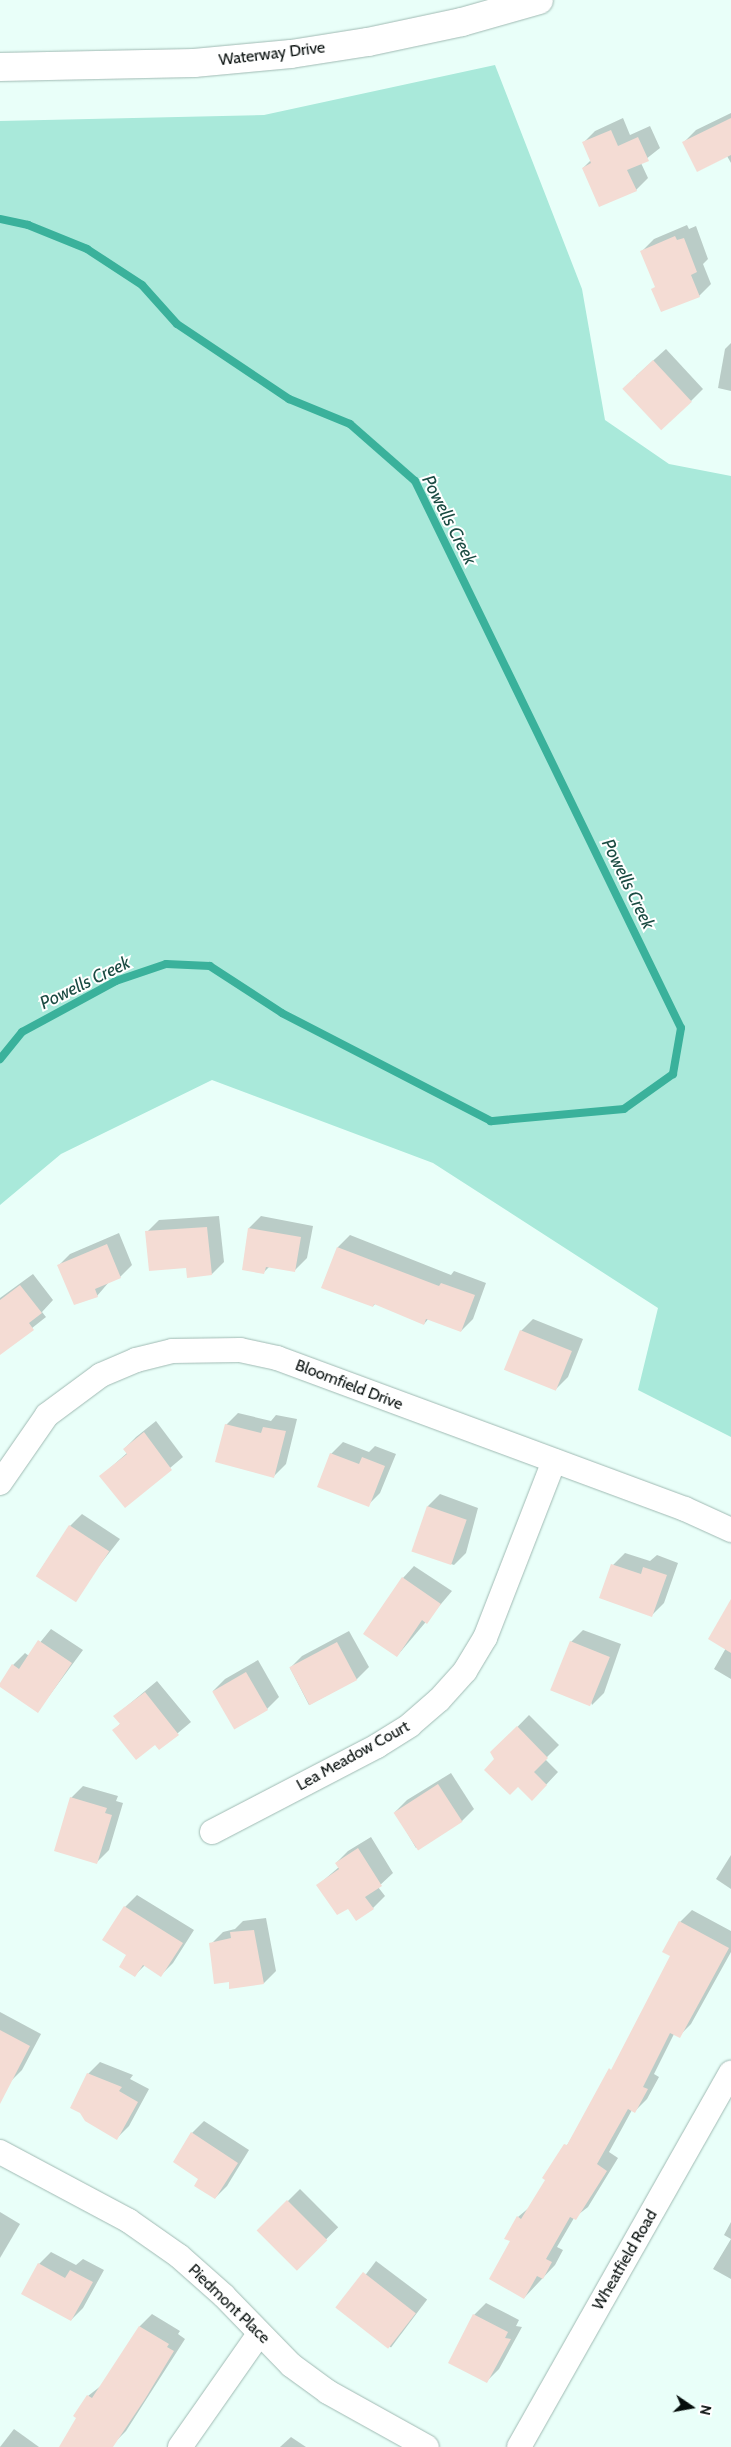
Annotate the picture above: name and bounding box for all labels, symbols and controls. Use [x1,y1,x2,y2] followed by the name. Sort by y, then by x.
[218,38,326,70] street label: Waterway Drive
[417,472,481,568] water label: Powells Creek
[597,835,659,933] water label: Powells Creek
[36,952,134,1014] water label: Powells Creek
[293,1356,405,1414] street label: Bloomfield Drive
[293,1717,413,1795] street label: Lea Meadow Court
[589,2206,661,2314] street label: Wheatfield Road
[184,2260,274,2348] street label: Piedmont Place
[666,2382,716,2432] north arrow
[696,2403,716,2417] text: N

